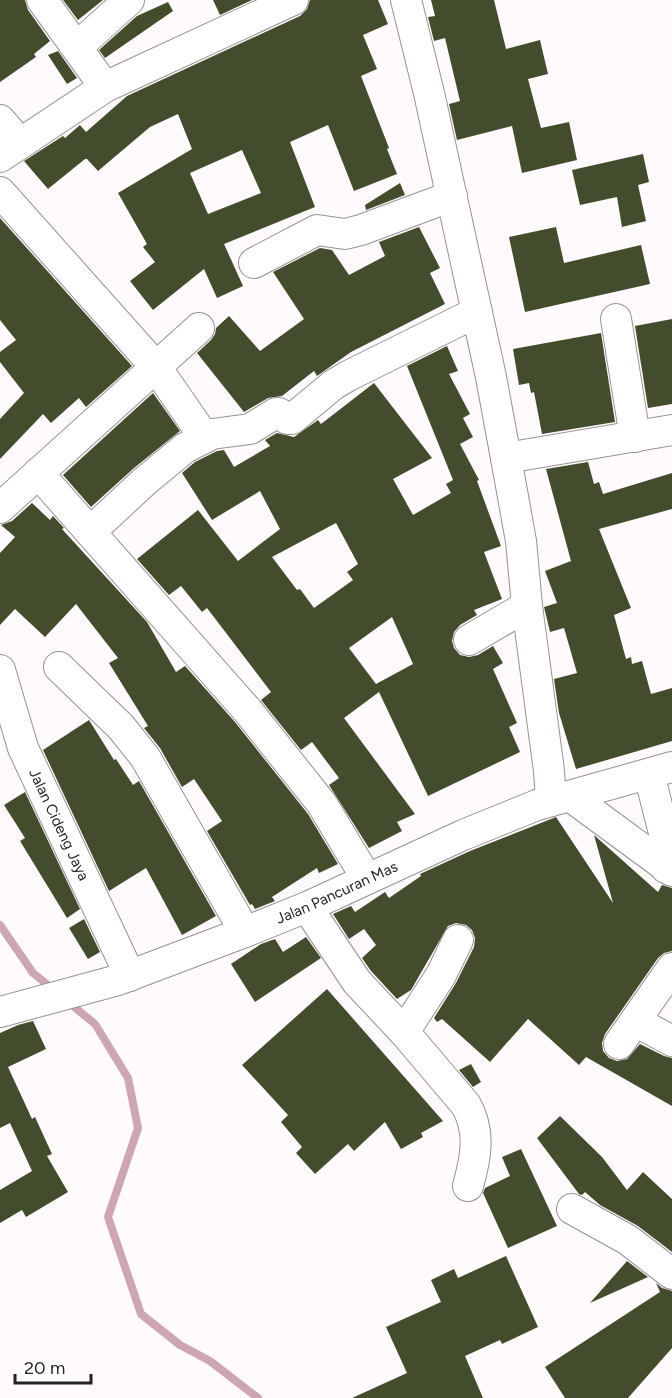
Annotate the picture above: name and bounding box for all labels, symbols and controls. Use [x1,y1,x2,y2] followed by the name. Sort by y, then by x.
[25,766,93,883] street label: Jalan Cideng Jaya
[273,857,401,928] street label: Jalan Pancuran Mas
[15,1347,92,1385] scale bar
[24,1357,65,1379] text: 20 m

